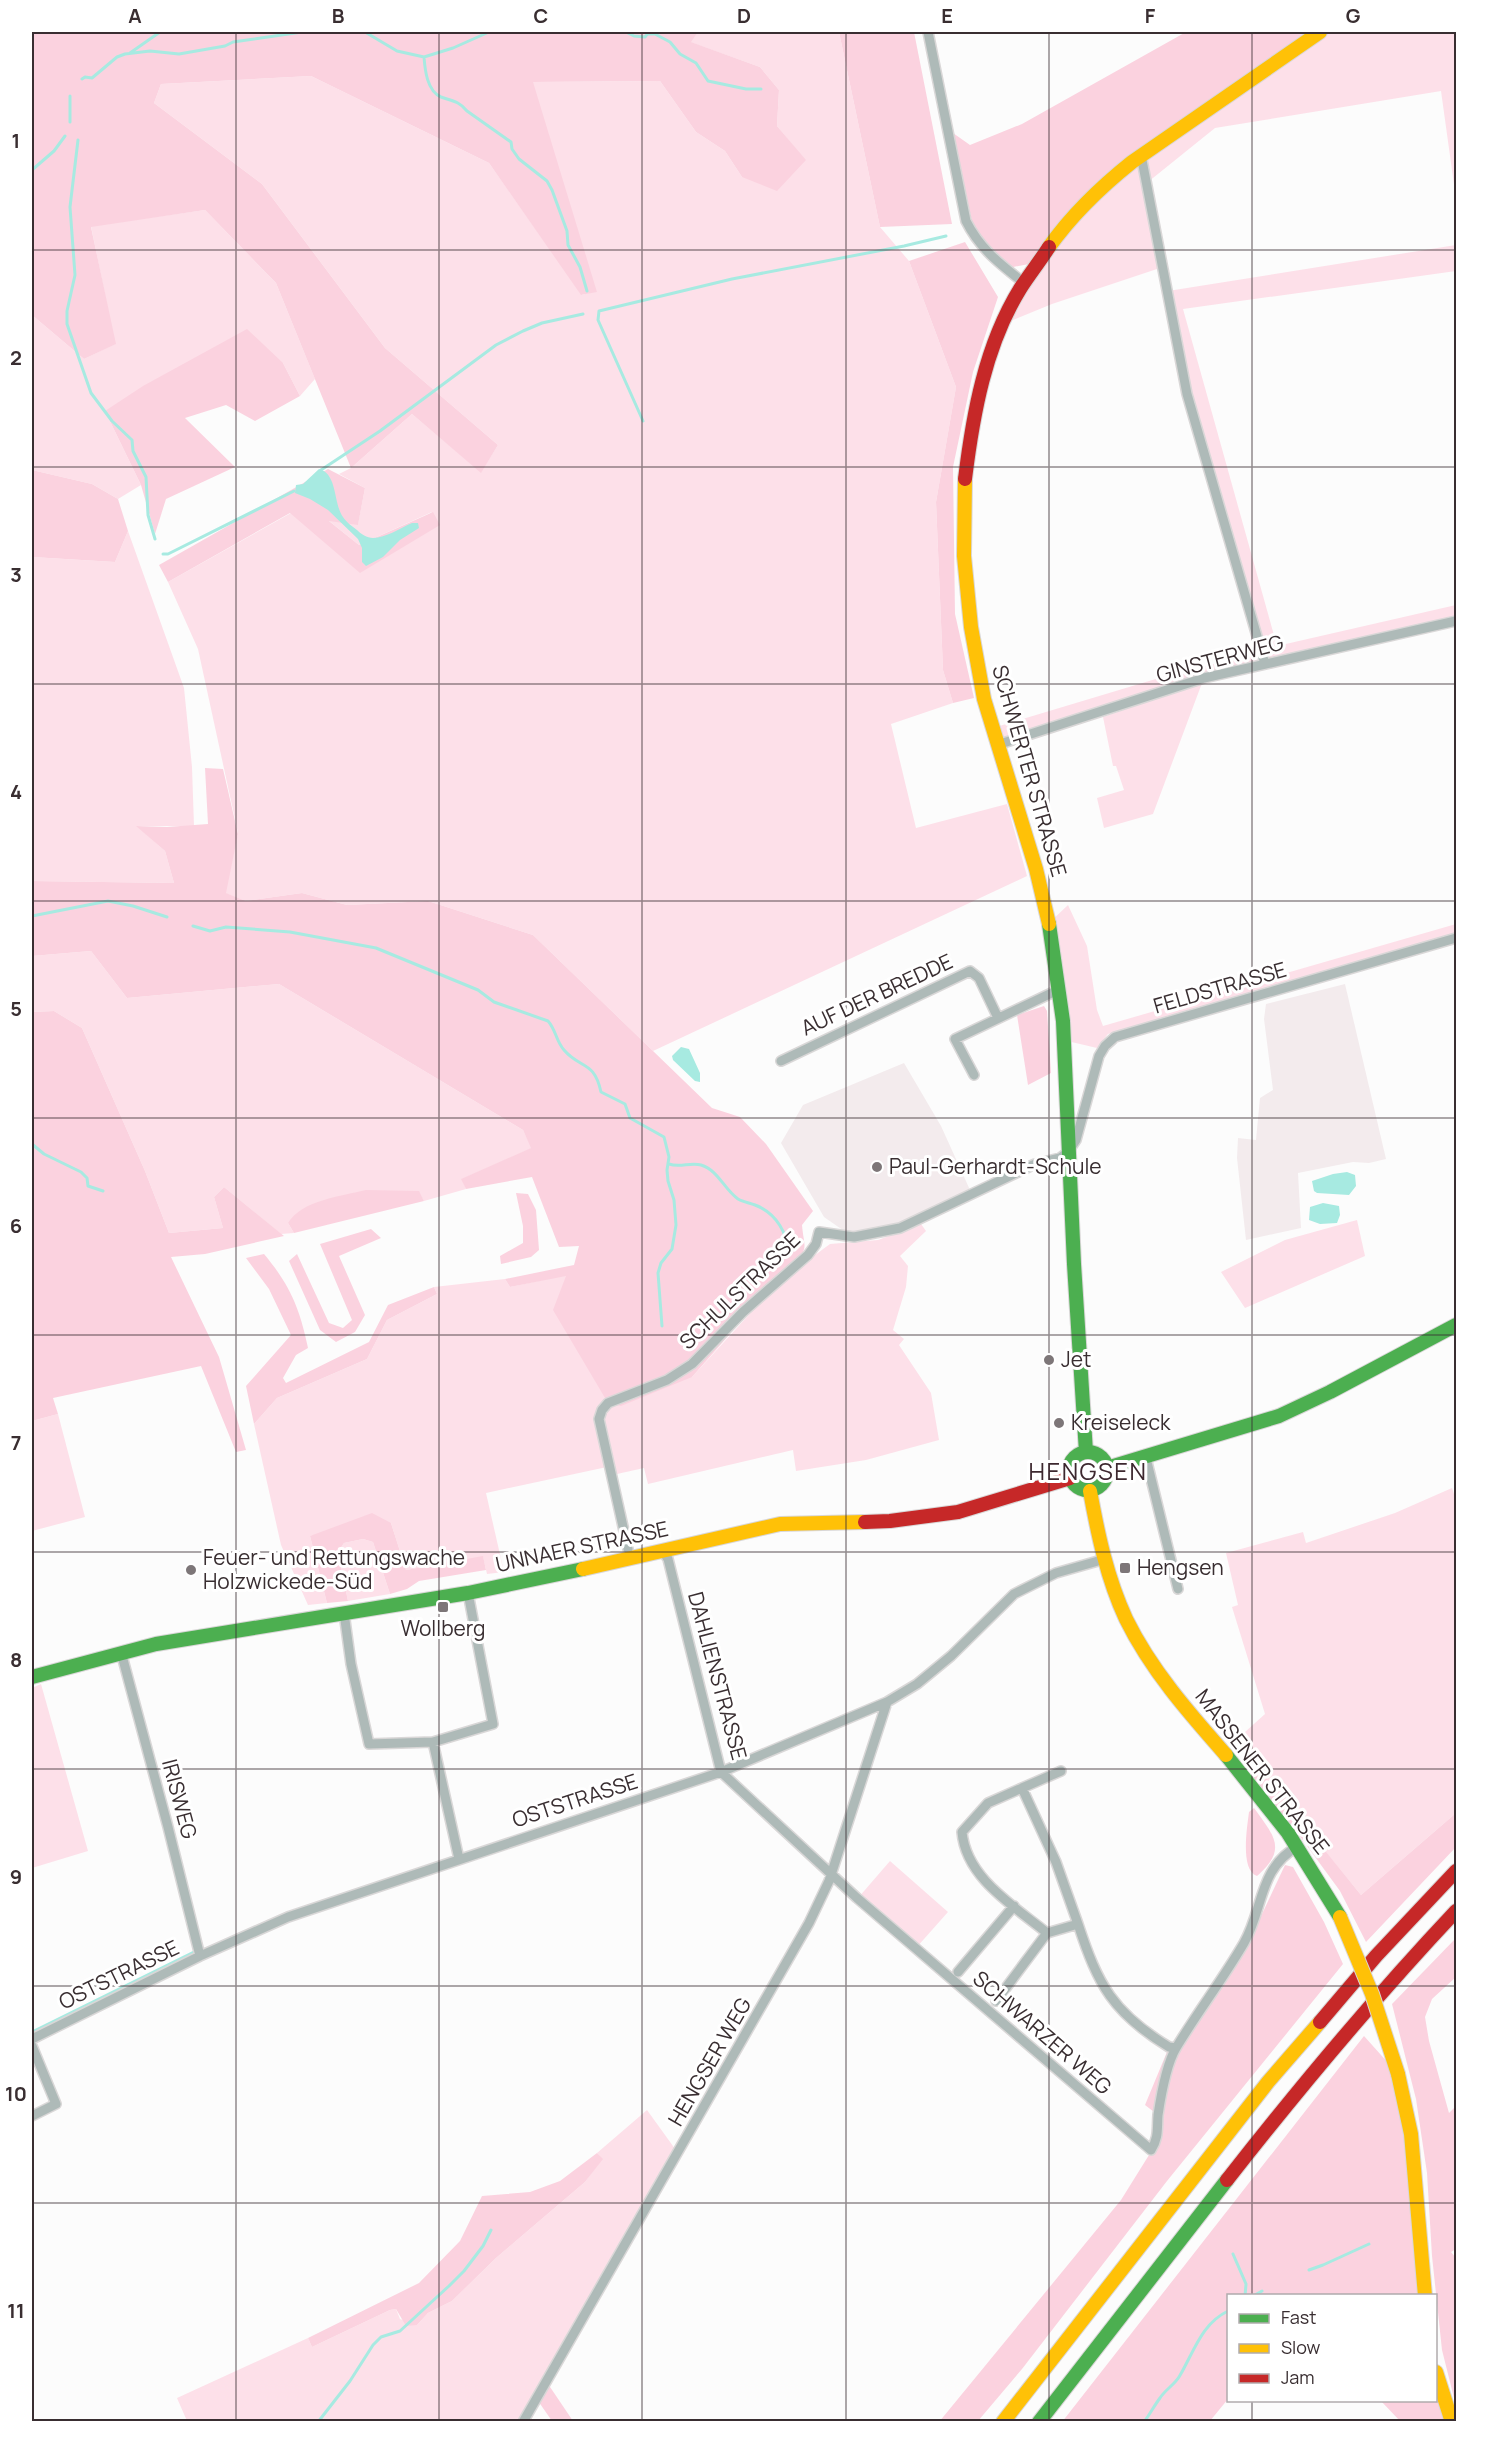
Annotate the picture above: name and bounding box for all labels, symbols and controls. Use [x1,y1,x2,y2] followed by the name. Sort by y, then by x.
[128,2,142,29] text: A
[332,2,345,29] text: B
[534,2,548,29] text: C
[737,2,751,29] text: D
[941,2,953,29] text: E
[1145,2,1156,29] text: F
[1346,2,1361,29] text: G
[12,127,20,154] text: 1
[10,344,22,371] text: 2
[10,561,22,588] text: 3
[1153,628,1287,688] street label: GINSTERWEG
[986,662,1074,880] street label: SCHWERTER STRASSE
[10,778,22,805] text: 4
[796,947,957,1041] street label: AUF DER BREDDE
[1150,955,1289,1019] street label: FELDSTRASSE
[10,995,22,1022] text: 5
[889,1152,1102,1180] place label: Paul-Gerhardt-Schule
[870,1160,884,1174] marker: Paul-Gerhardt-Schule
[10,1212,22,1239] text: 6
[673,1225,806,1355] street label: SCHULSTRASSE
[1061,1345,1091,1373] place label: Jet
[1042,1353,1056,1367] marker: Jet
[1071,1408,1171,1436] place label: Kreiseleck
[1052,1416,1066,1430] marker: Kreiseleck
[11,1429,21,1456] text: 7
[1029,1454,1147,1487] district label: HENGSEN
[493,1514,671,1578] street label: UNNAER STRASSE
[203,1543,465,1595] place label: Feuer- und Rettungswache Holzwickede-Süd
[1137,1553,1224,1581] place label: Hengsen
[1118,1561,1132,1575] marker: Hengsen
[184,1563,198,1577] marker: Feuer- und Rettungswache Holzwickede-Süd
[682,1589,754,1763] street label: DAHLIENSTRASSE
[436,1600,450,1614] marker: Wollberg
[401,1614,485,1642] place label: Wollberg
[10,1646,22,1673] text: 8
[1189,1683,1336,1860] street label: MASSENER STRASSE
[156,1756,204,1842] street label: IRISWEG
[508,1767,641,1834] street label: OSTSTRASSE
[10,1863,22,1890] text: 9
[54,1933,183,2015] street label: OSTSTRASSE
[967,1964,1118,2100] street label: SCHWARZER WEG
[661,1992,757,2131] street label: HENGSER WEG
[5,2080,27,2107] text: 10
[1227,2294,1437,2402] legend
[7,2297,25,2324] text: 11
[1281,2305,1316,2329] text: Fast
[1281,2335,1321,2359] text: Slow
[1281,2365,1315,2389] text: Jam

